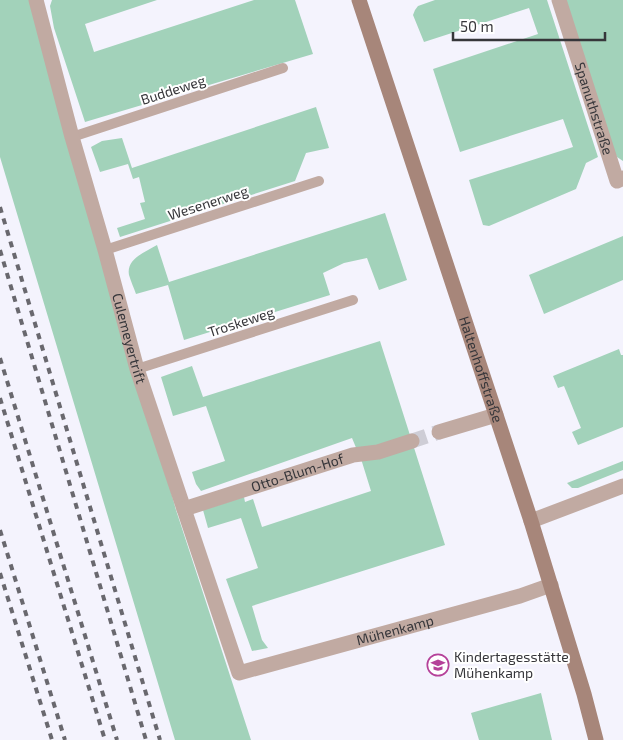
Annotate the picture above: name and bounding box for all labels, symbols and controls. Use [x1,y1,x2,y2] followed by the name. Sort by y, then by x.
[453,10,606,42] scale bar
[460,17,494,35] text: 50 m
[572,60,617,157] street label: Spanuthstraße
[138,71,208,108] street label: Buddeweg
[166,182,250,223] street label: Wesenerweg
[109,291,150,386] street label: Culemeyertrift
[206,303,276,340] street label: Troskeweg
[456,314,507,425] street label: Haltenhoffstraße
[249,449,346,495] street label: Otto-Blum-Hof
[354,611,435,648] street label: Mühenkamp
[454,648,569,681] place label: Kindertagesstätte Mühenkamp
[426,653,450,677] school or university icon: Kindertagesstätte Mühenkamp

